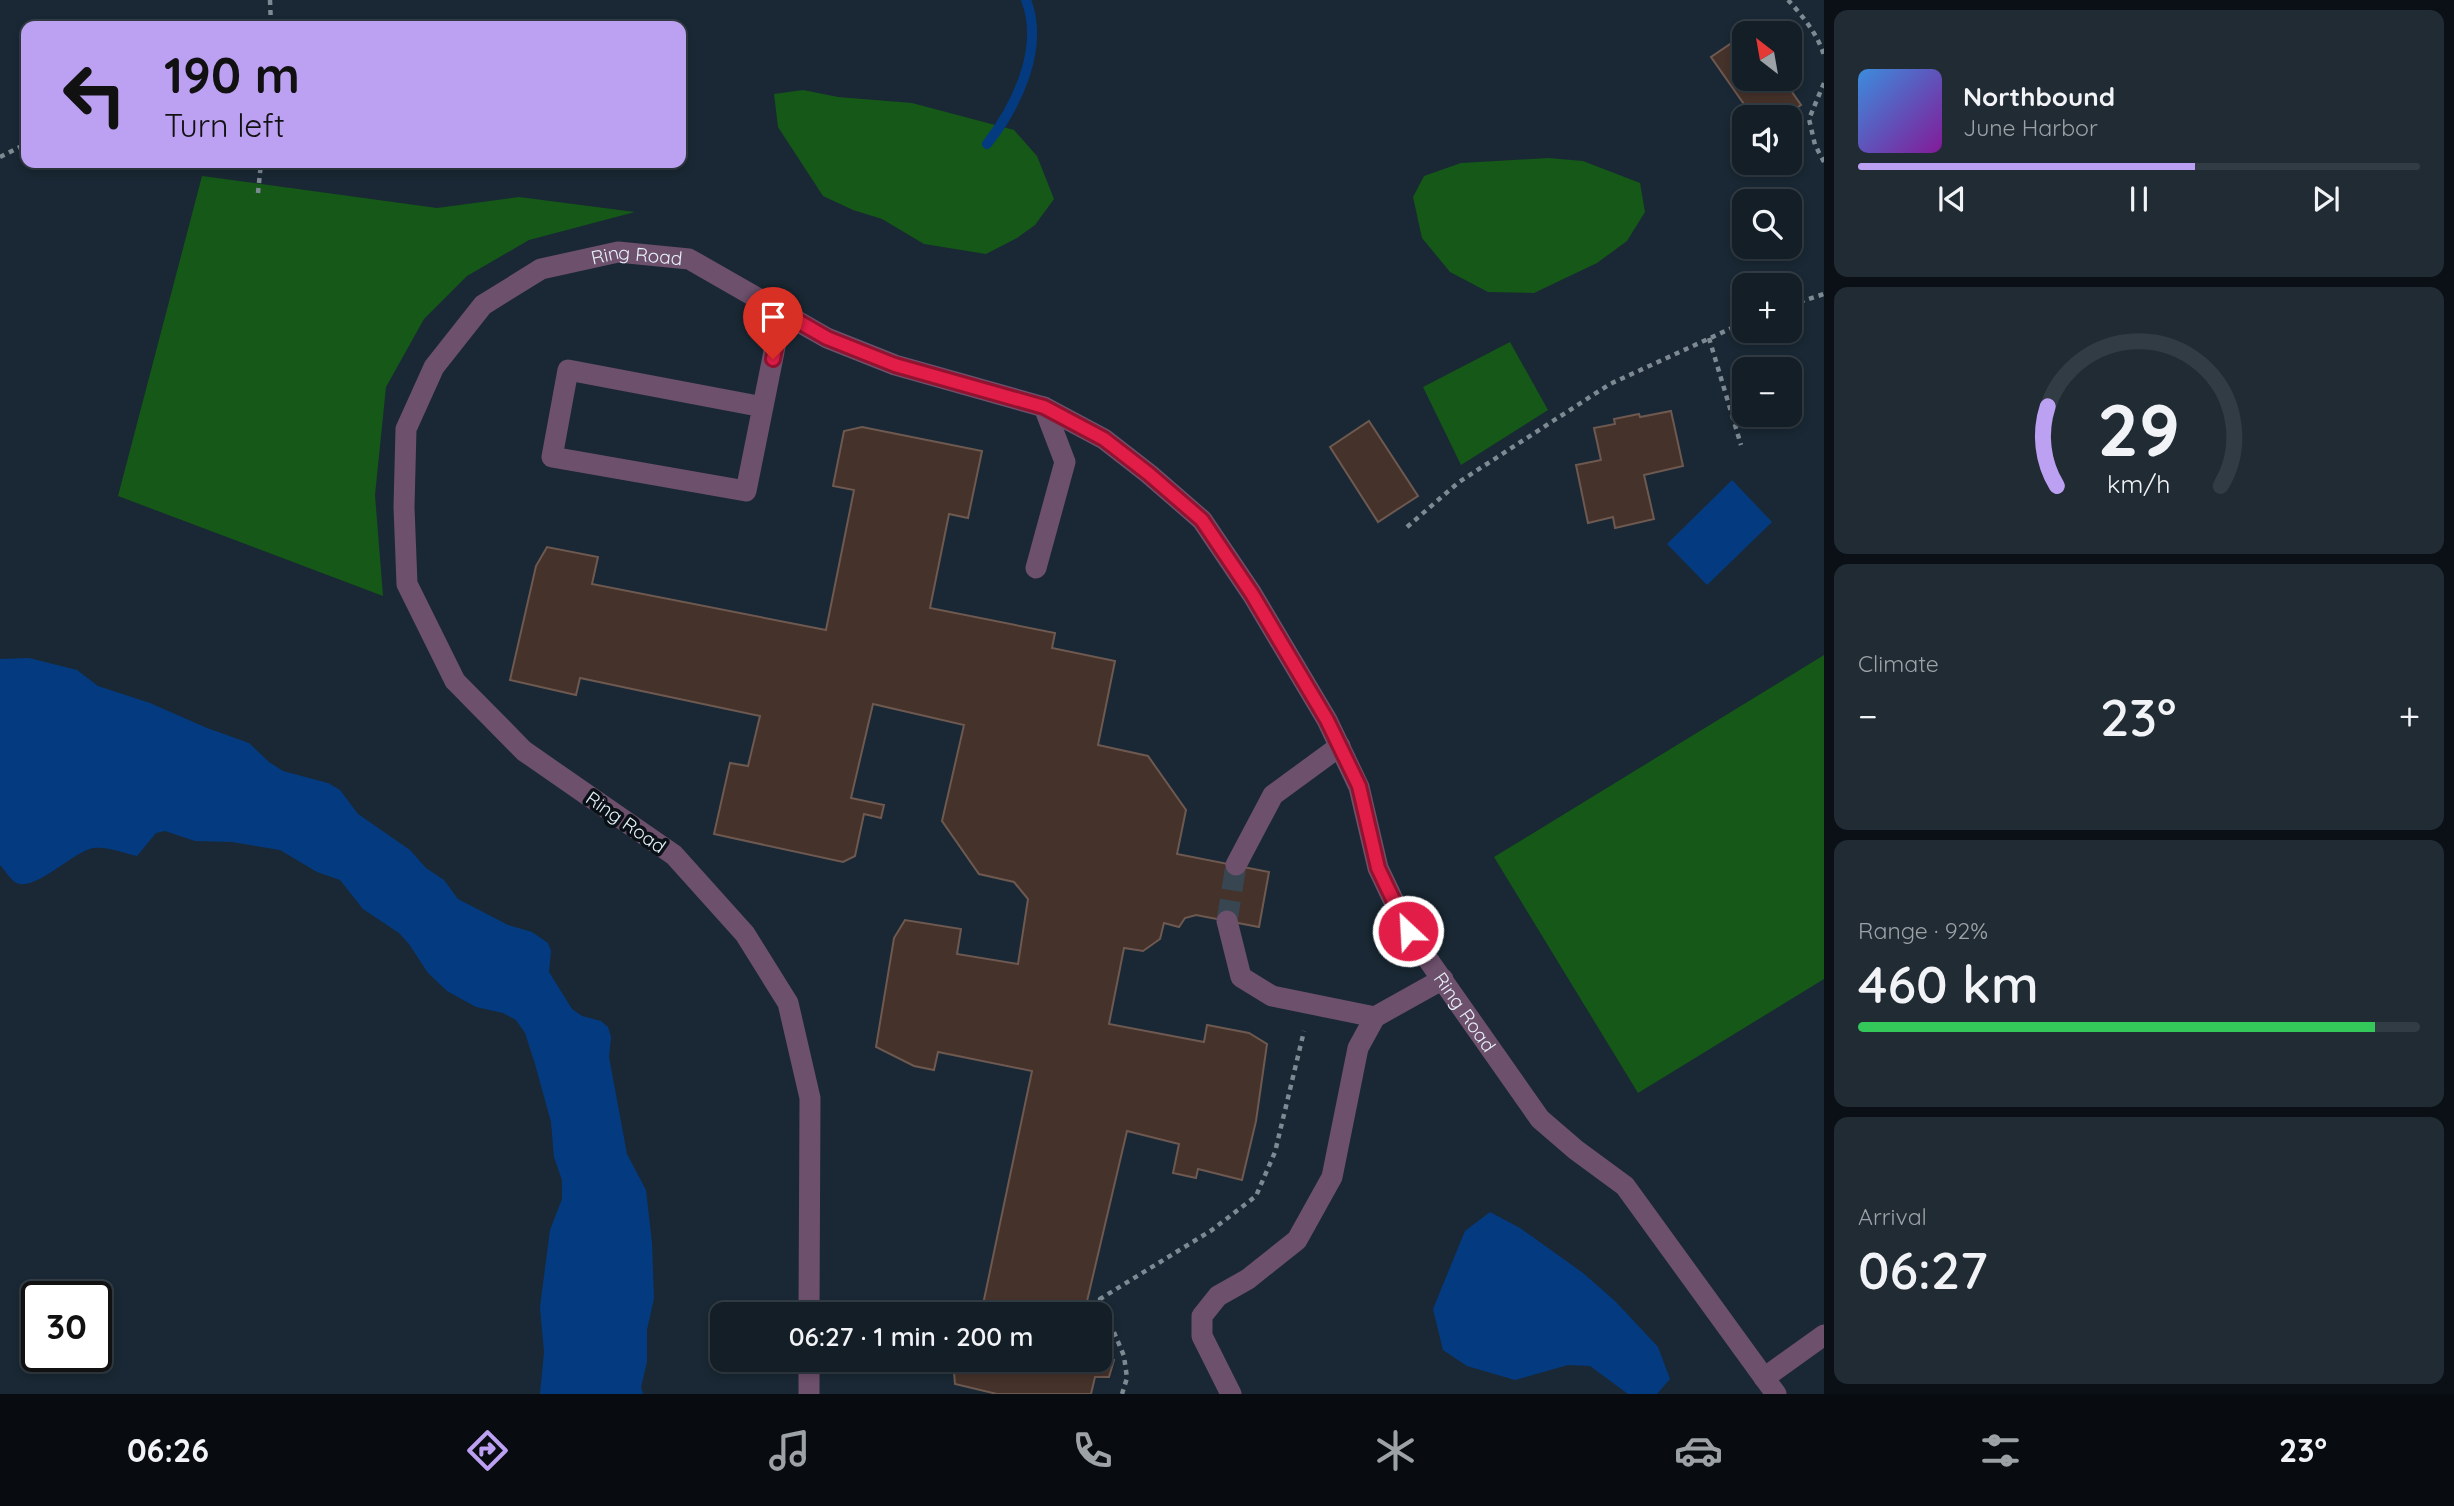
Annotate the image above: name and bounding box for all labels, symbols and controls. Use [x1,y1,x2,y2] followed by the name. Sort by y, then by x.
[1732,21,1802,91] north arrow
[1732,21,1802,427] map controls
[164,44,300,105] text: 190 m
[49,49,140,140] icon: left
[1963,80,2115,113] text: Northbound
[164,105,285,145] text: Turn left
[1732,105,1802,175] button: sound
[1963,113,2098,142] text: June Harbor
[1933,180,1971,218] icon: previous
[2120,180,2158,218] icon: pause
[2307,180,2345,218] icon: next
[1732,189,1802,259] button: search
[589,240,684,270] street label: Ring Road
[1732,273,1802,343] button: +
[743,287,803,359] pin
[754,298,792,336] icon: arrive
[1732,357,1802,427] button: −
[2098,384,2180,475] text: 29
[2107,468,2171,499] text: km/h
[1858,649,1939,678] text: Climate
[2100,684,2176,749] text: 23°
[1858,692,1878,740] text: −
[2399,692,2420,740] text: +
[581,786,671,858] street label: Ring Road
[1371,894,1445,968] position arrow
[1858,916,1988,945] text: Range · 92%
[1858,951,2039,1016] text: 460 km
[1429,967,1501,1057] street label: Ring Road
[1858,1202,1927,1231] text: Arrival
[1858,1237,1988,1302] text: 06:27
[21,1281,112,1372] speed limit sign: 30
[789,1320,1033,1353] text: 06:27 · 1 min · 200 m
[463,1426,512,1475] icon: directions
[765,1426,814,1475] icon: music
[1068,1426,1117,1475] icon: phone
[1371,1426,1420,1475] icon: climate
[1674,1426,1723,1475] icon: car
[1976,1426,2025,1475] icon: filters
[127,1430,209,1470] text: 06:26
[2279,1430,2327,1470] text: 23°

